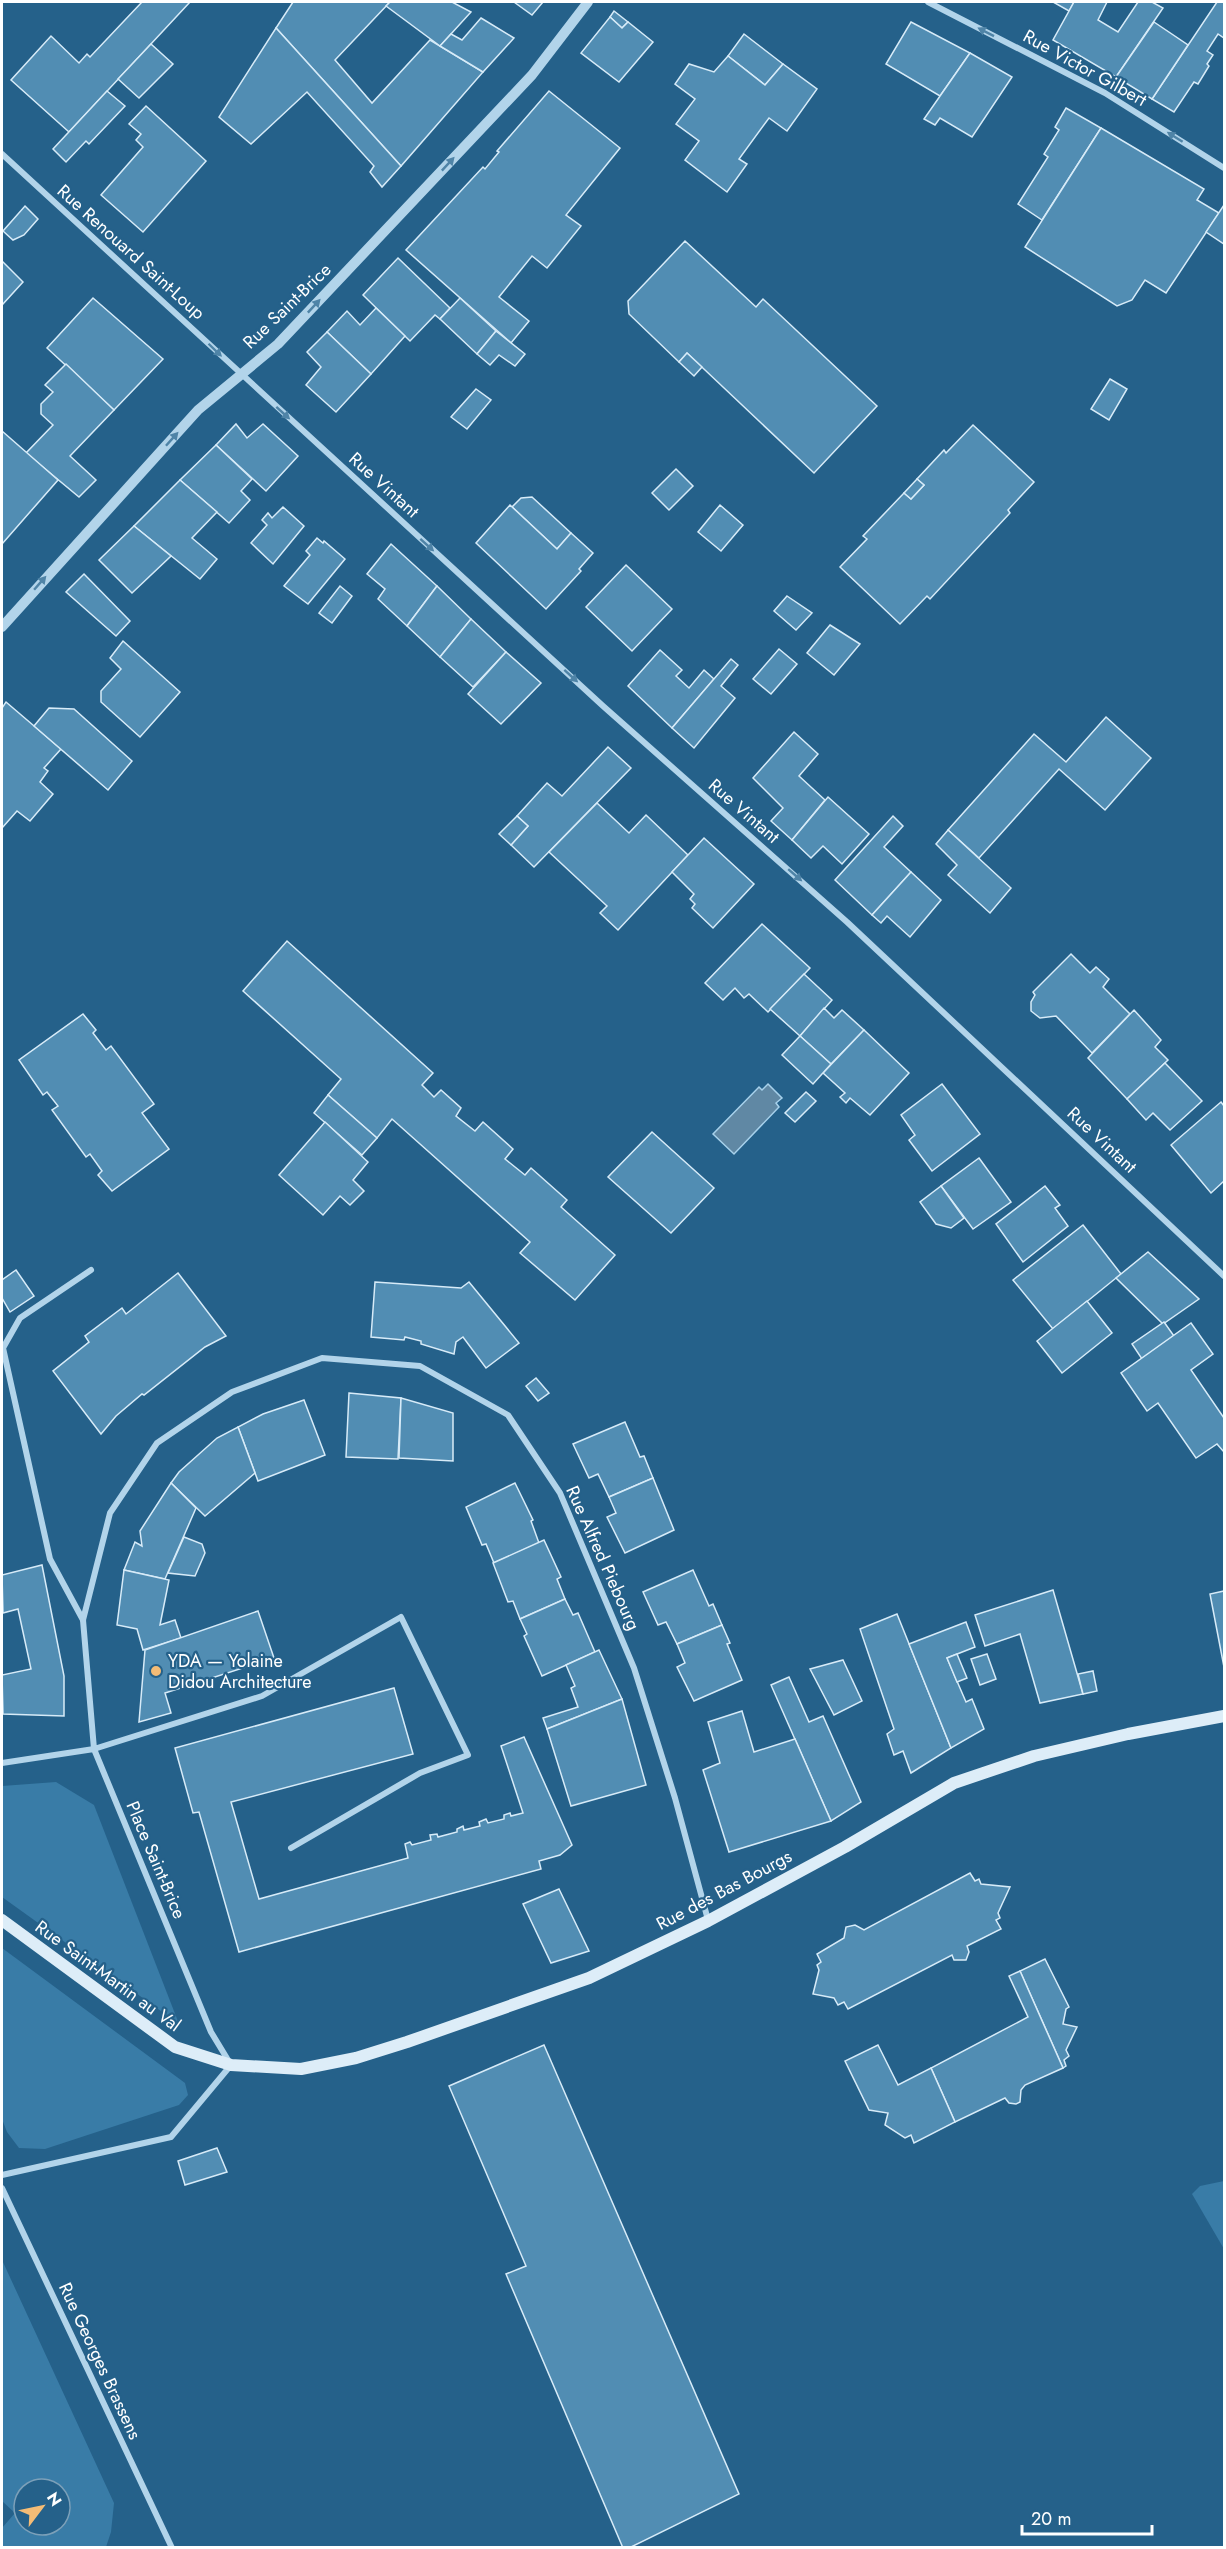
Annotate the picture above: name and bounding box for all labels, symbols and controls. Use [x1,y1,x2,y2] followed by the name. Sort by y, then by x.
[1018,23,1152,113] street label: Rue Victor Gilbert
[978,27,995,37] one-way arrow
[1167,132,1183,143] one-way arrow
[441,157,455,172] one-way arrow
[51,178,211,326] street label: Rue Renouard Saint-Loup
[237,257,337,355] street label: Rue Saint-Brice
[307,299,320,314] one-way arrow
[208,342,222,356] one-way arrow
[275,406,290,419] one-way arrow
[164,432,178,446] one-way arrow
[343,446,426,524] street label: Rue Vintant
[419,538,434,551] one-way arrow
[33,576,46,591] one-way arrow
[563,669,578,683] one-way arrow
[703,773,786,850] street label: Rue Vintant
[787,868,802,881] one-way arrow
[1061,1101,1143,1180] street label: Rue Vintant
[559,1482,647,1634] street label: Rue Alfred Piebourg
[168,1648,312,1695] place label: YDA — Yolaine Didou Architecture
[149,1664,163,1678] marker: YDA — Yolaine Didou Architecture
[120,1797,192,1923] street label: Place Saint-Brice
[651,1843,797,1937] street label: Rue des Bas Bourgs
[30,1914,186,2038] street label: Rue Saint-Martin au Val
[52,2278,148,2444] street label: Rue Georges Brassens
[12,2477,72,2537] north arrow
[41,2488,67,2511] text: N
[1022,2498,1152,2536] scale bar
[1031,2506,1071,2532] text: 20 m

